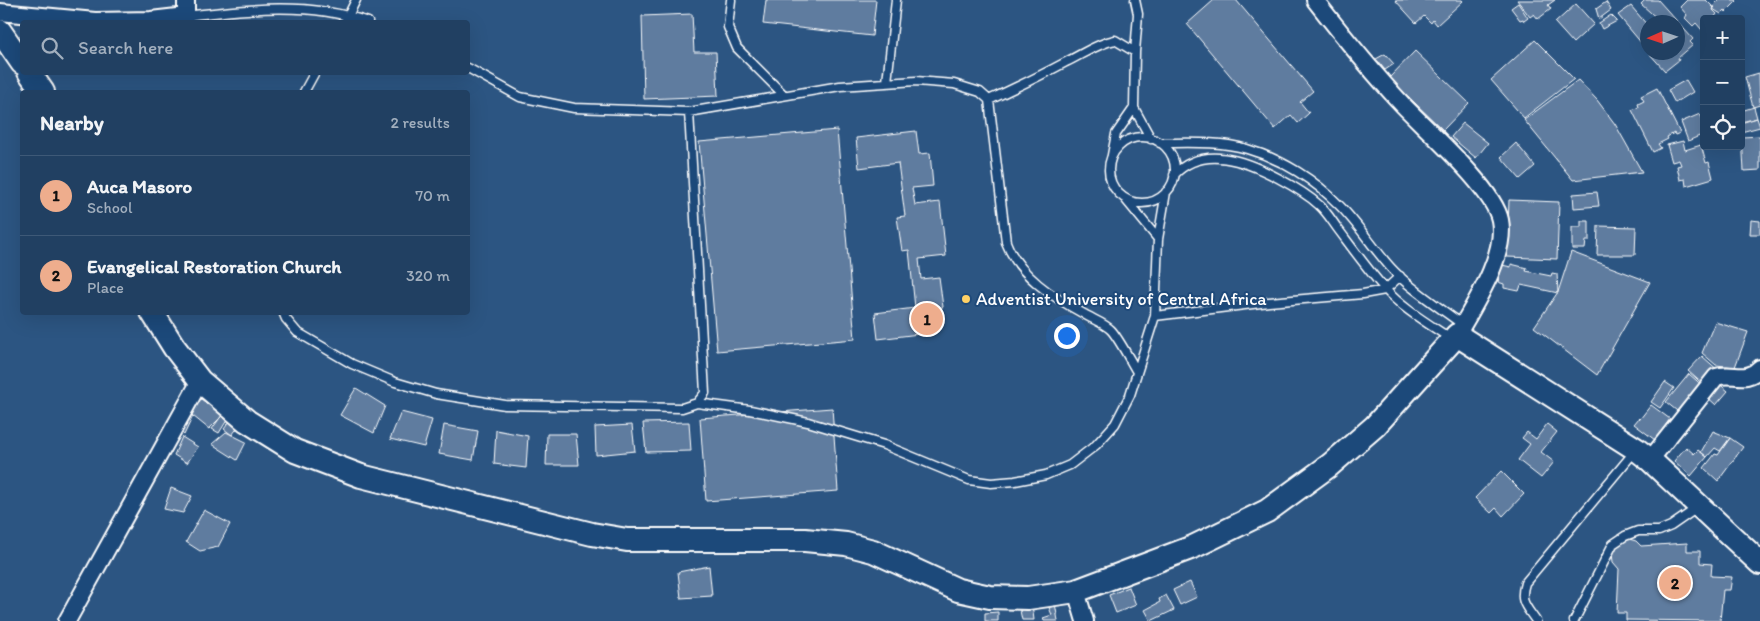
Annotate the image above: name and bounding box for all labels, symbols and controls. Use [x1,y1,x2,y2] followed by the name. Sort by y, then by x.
[1640,15,1685,60] north arrow
[1700,15,1745,150] map controls
[1700,15,1745,60] button: +
[20,20,470,75] search box
[38,34,66,62] icon: search
[78,36,173,59] text: Search here
[1700,60,1745,105] button: −
[1700,105,1745,150] button: locate
[40,110,104,135] text: Nearby
[390,113,450,132] text: 2 results
[87,175,192,198] text: Auca Masoro
[52,186,60,205] text: 1
[415,186,450,205] text: 70 m
[87,198,133,217] text: School
[87,255,341,278] text: Evangelical Restoration Church
[52,266,60,285] text: 2
[406,266,450,285] text: 320 m
[87,278,124,297] text: Place
[976,288,1267,310] place label: Adventist University of Central Africa
[960,293,972,305] marker: Adventist University of Central Africa
[911,300,943,338] pin: 1
[1054,323,1080,349] your location
[1659,564,1691,602] pin: 2

